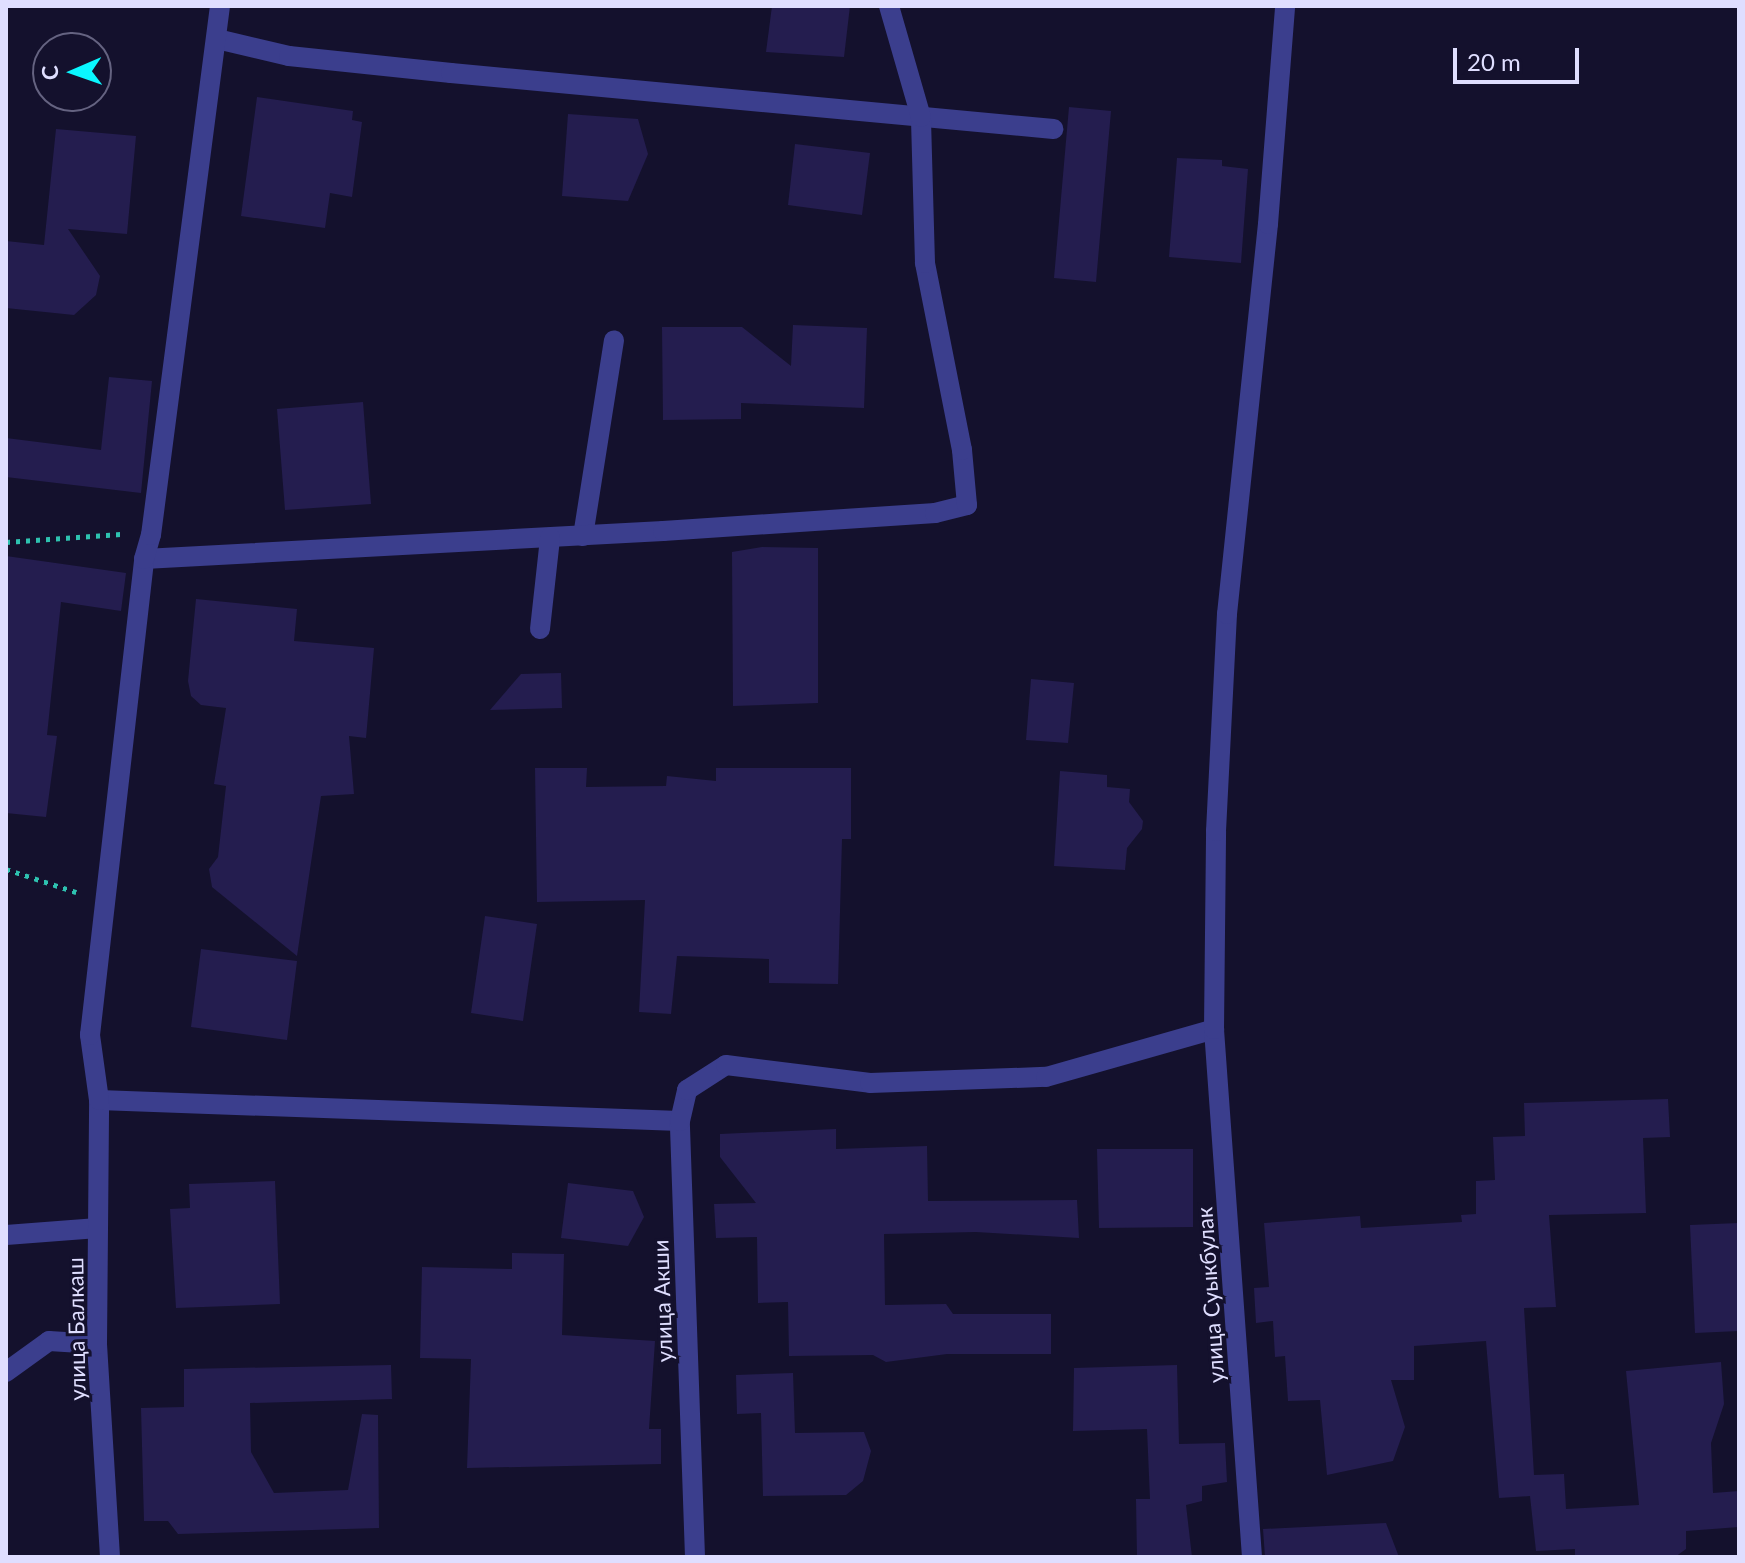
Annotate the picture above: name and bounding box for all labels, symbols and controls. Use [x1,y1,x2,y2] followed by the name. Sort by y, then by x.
[32,32,112,112] north arrow
[1457,32,1583,82] scale bar
[1467,47,1521,76] text: 20 m
[36,65,63,81] text: С
[1191,1206,1229,1384] street label: улица Суыкбулак
[647,1239,677,1363] street label: улица Акши
[62,1257,90,1401] street label: улица Балкаш

